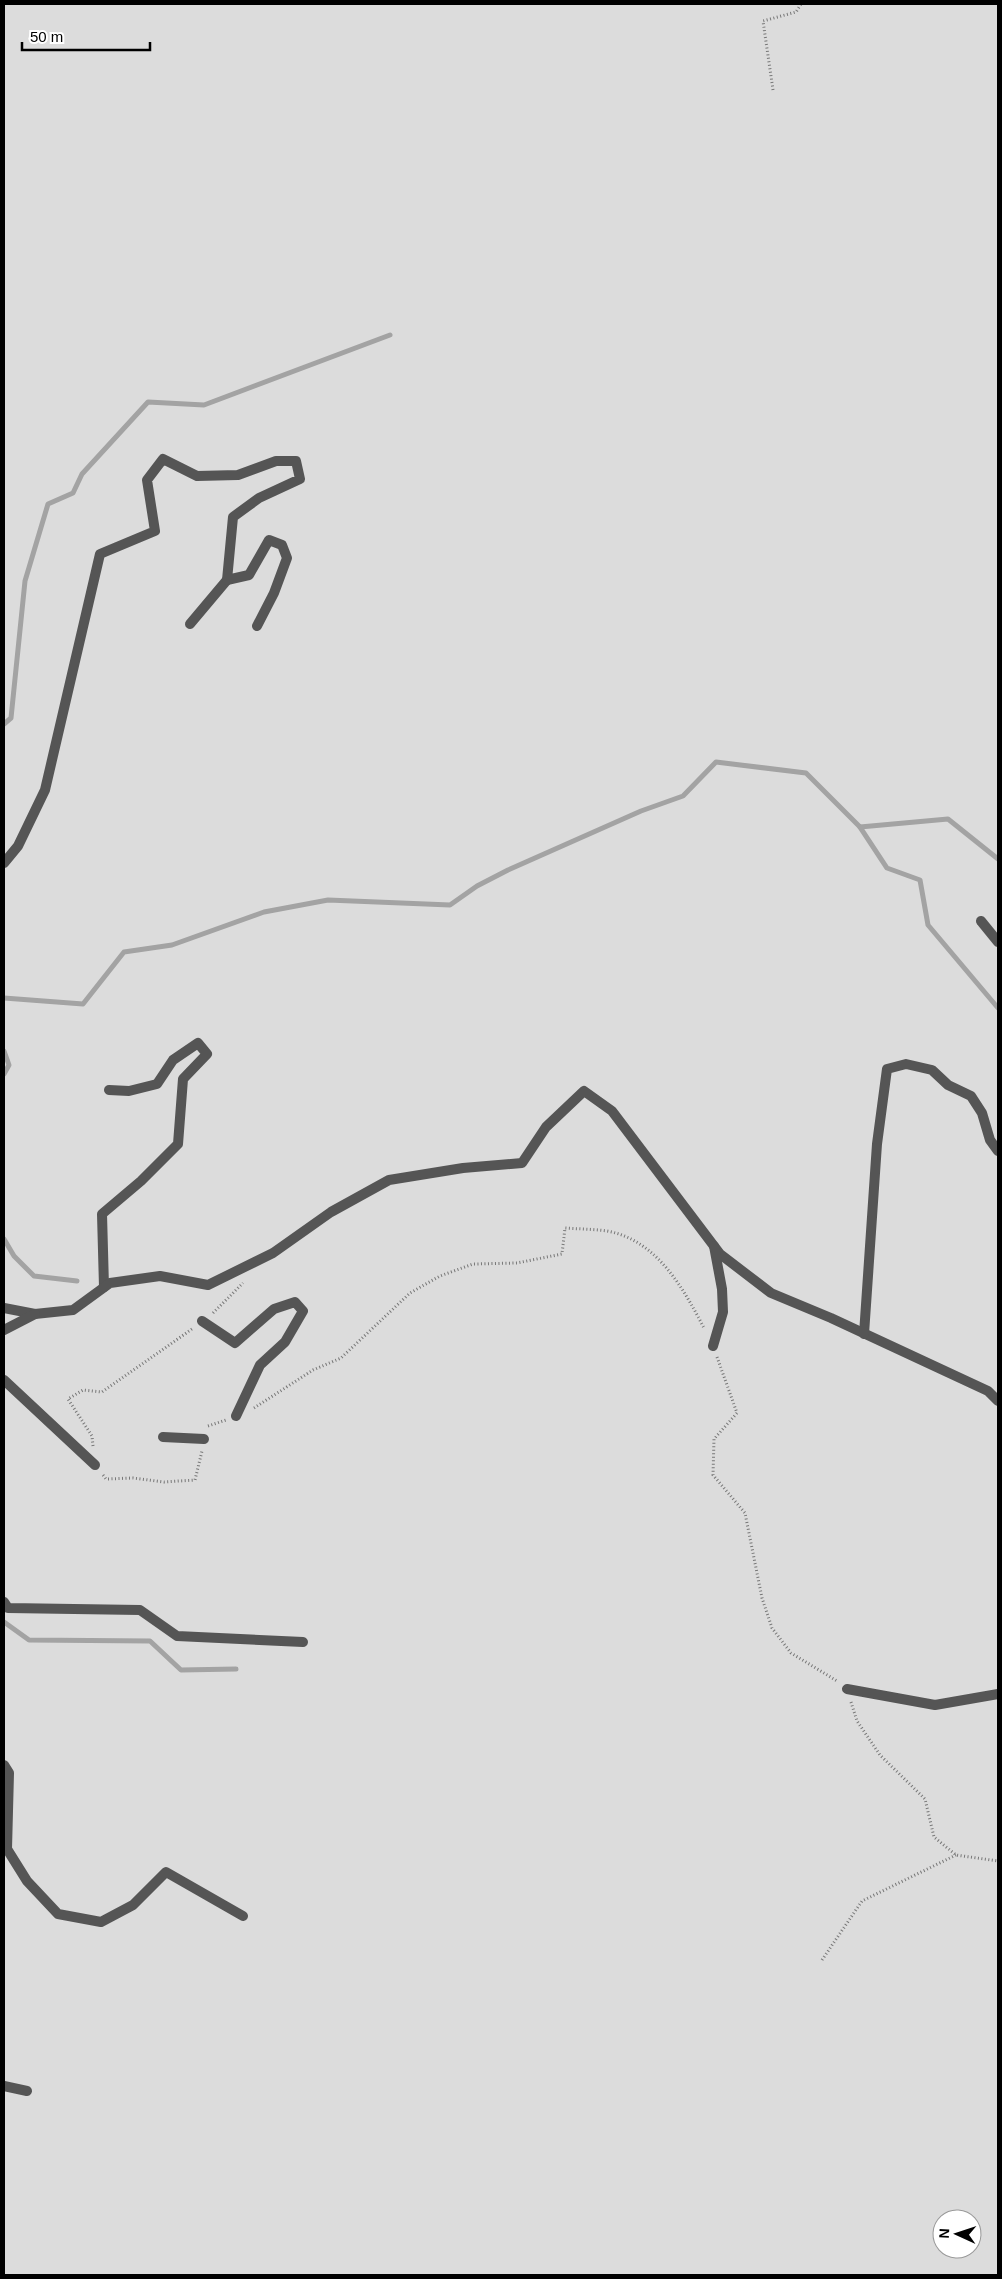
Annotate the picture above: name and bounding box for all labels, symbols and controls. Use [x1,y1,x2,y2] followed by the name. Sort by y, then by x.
[22,20,150,52] scale bar
[30,28,63,45] text: 50 m
[932,2209,982,2259] north arrow
[936,2228,952,2239] text: N

